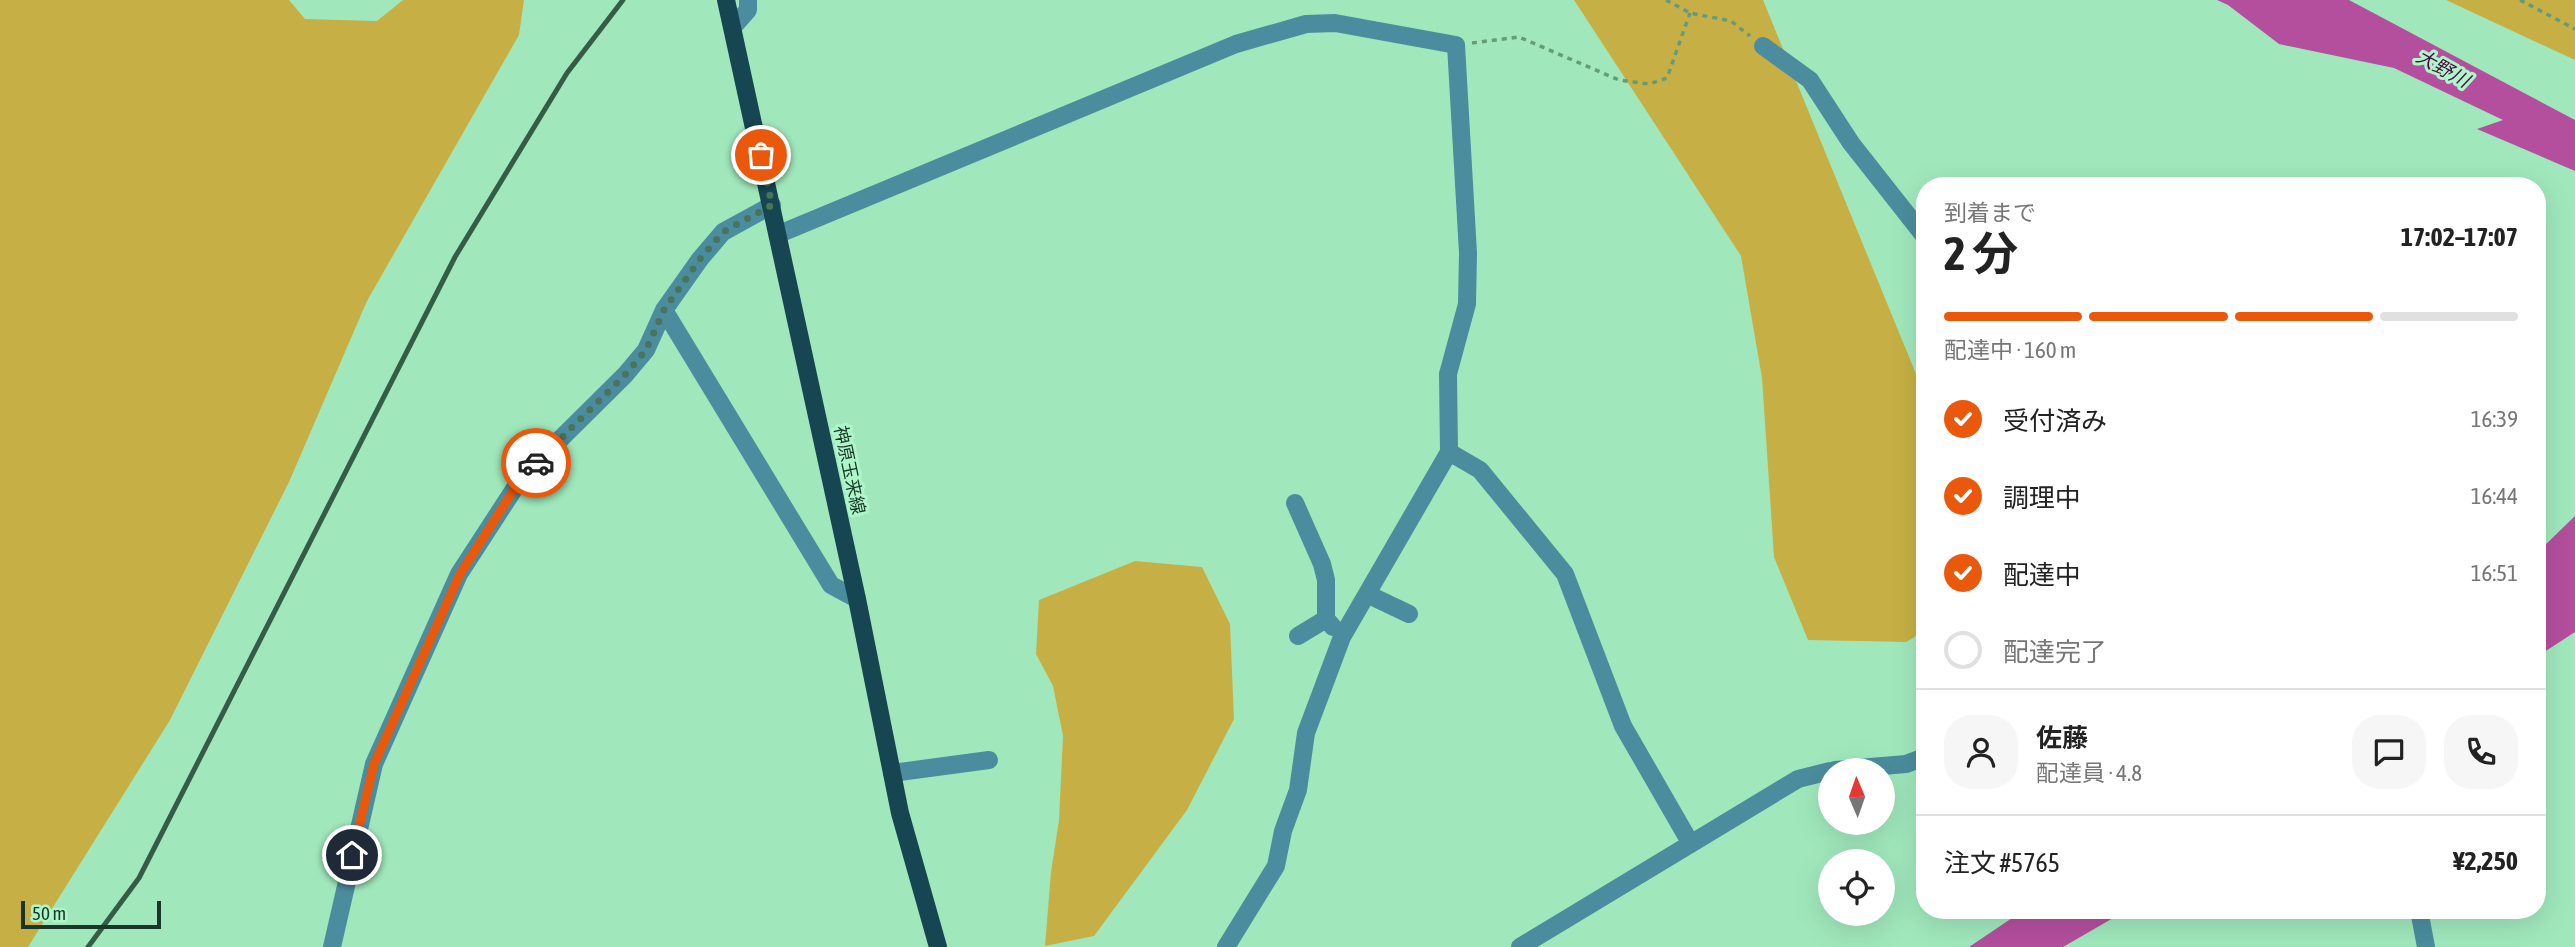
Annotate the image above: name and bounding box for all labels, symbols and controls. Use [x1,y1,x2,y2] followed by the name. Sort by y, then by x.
[2413,45,2475,92] water label: 大野川
[731,125,791,185] pin
[742,136,780,174] icon: bag
[1944,200,2036,226] text: 到着まで
[2401,222,2518,252] text: 17:02–17:07
[1944,227,2018,280] text: 2 分
[1944,337,2076,363] text: 配達中 · 160 m
[1944,400,1982,438] icon: check
[2003,406,2107,436] text: 受付済み
[2471,406,2518,432] text: 16:39
[830,424,870,516] street label: 神原玉来線
[501,428,571,498] courier
[517,444,555,482] icon: car
[1944,477,1982,515] icon: check
[2003,483,2081,513] text: 調理中
[2471,483,2518,509] text: 16:44
[1944,554,1982,592] icon: check
[2003,560,2081,590] text: 配達中
[2471,560,2518,586] text: 16:51
[2003,637,2107,667] text: 配達完了
[1944,715,2018,789] button: person
[2352,715,2426,789] button: chat
[2444,715,2518,789] button: phone
[2036,723,2088,753] text: 佐藤
[1818,758,1895,835] north arrow
[1818,758,1895,926] map controls
[2036,760,2142,786] text: 配達員 · 4.8
[322,825,382,885] pin
[333,836,371,874] icon: home
[2453,846,2518,876] text: ¥2,250
[1944,848,2060,878] text: 注文 #5765
[1818,849,1895,926] button: locate
[21,898,161,930] scale bar
[32,902,66,924] text: 50 m

